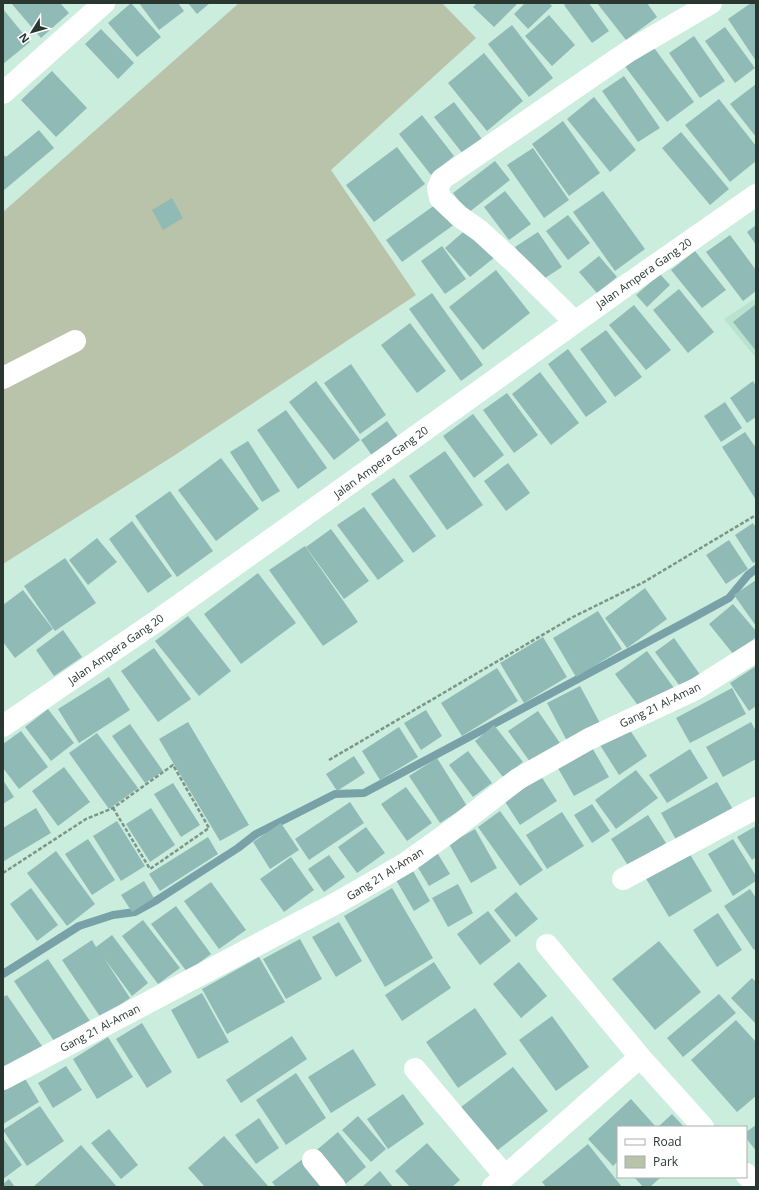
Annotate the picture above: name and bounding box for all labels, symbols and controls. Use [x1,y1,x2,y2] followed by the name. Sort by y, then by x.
[12,12,52,52] north arrow
[15,30,32,46] text: N
[592,234,694,312] street label: Jalan Ampera Gang 20
[330,422,431,502] street label: Jalan Ampera Gang 20
[64,610,166,688] street label: Jalan Ampera Gang 20
[617,678,703,731] street label: Gang 21 Al-Aman
[343,844,426,903] street label: Gang 21 Al-Aman
[57,1000,142,1055] street label: Gang 21 Al-Aman
[617,1126,747,1178] legend
[653,1133,682,1150] text: Road
[653,1153,679,1170] text: Park

